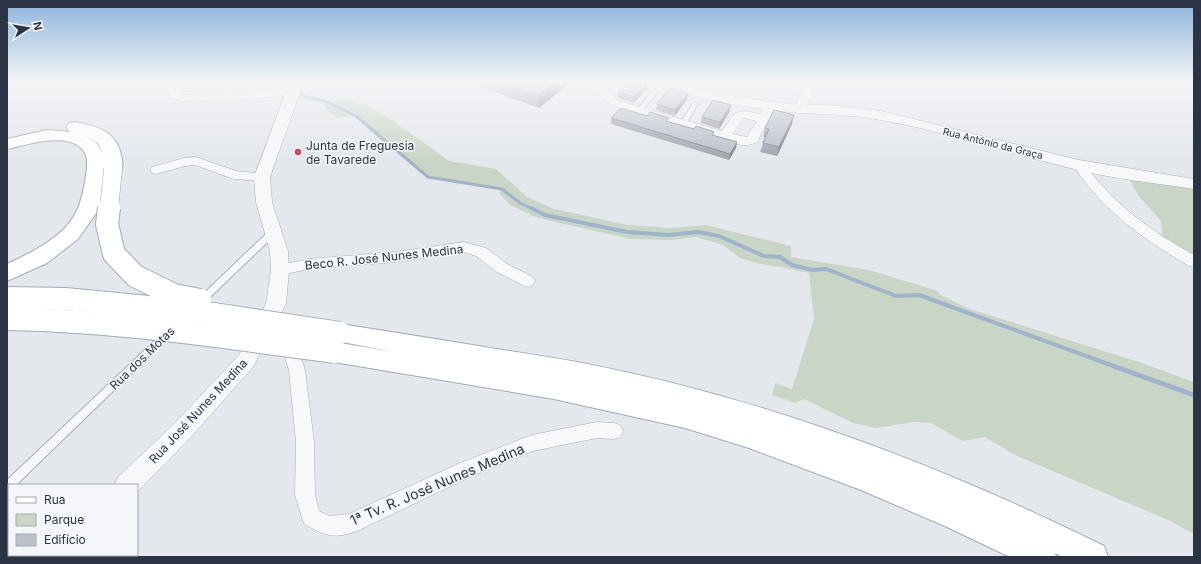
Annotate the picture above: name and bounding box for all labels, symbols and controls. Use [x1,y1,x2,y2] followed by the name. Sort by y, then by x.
[8,8,48,48] north arrow
[30,20,46,31] text: N
[942,125,1044,161] street label: Rua António da Graça
[306,138,414,167] place label: Junta de Freguesia de Tavarede
[293,147,303,157] marker: Junta de Freguesia de Tavarede
[304,241,464,273] street label: Beco R. José Nunes Medina
[106,323,178,393] street label: Rua dos Motas
[146,356,250,466] street label: Rua José Nunes Medina
[347,440,527,528] street label: 1ª Tv. R. José Nunes Medina
[8,484,138,556] legend
[44,492,66,507] text: Rua
[44,512,84,527] text: Parque
[44,532,86,547] text: Edifício

